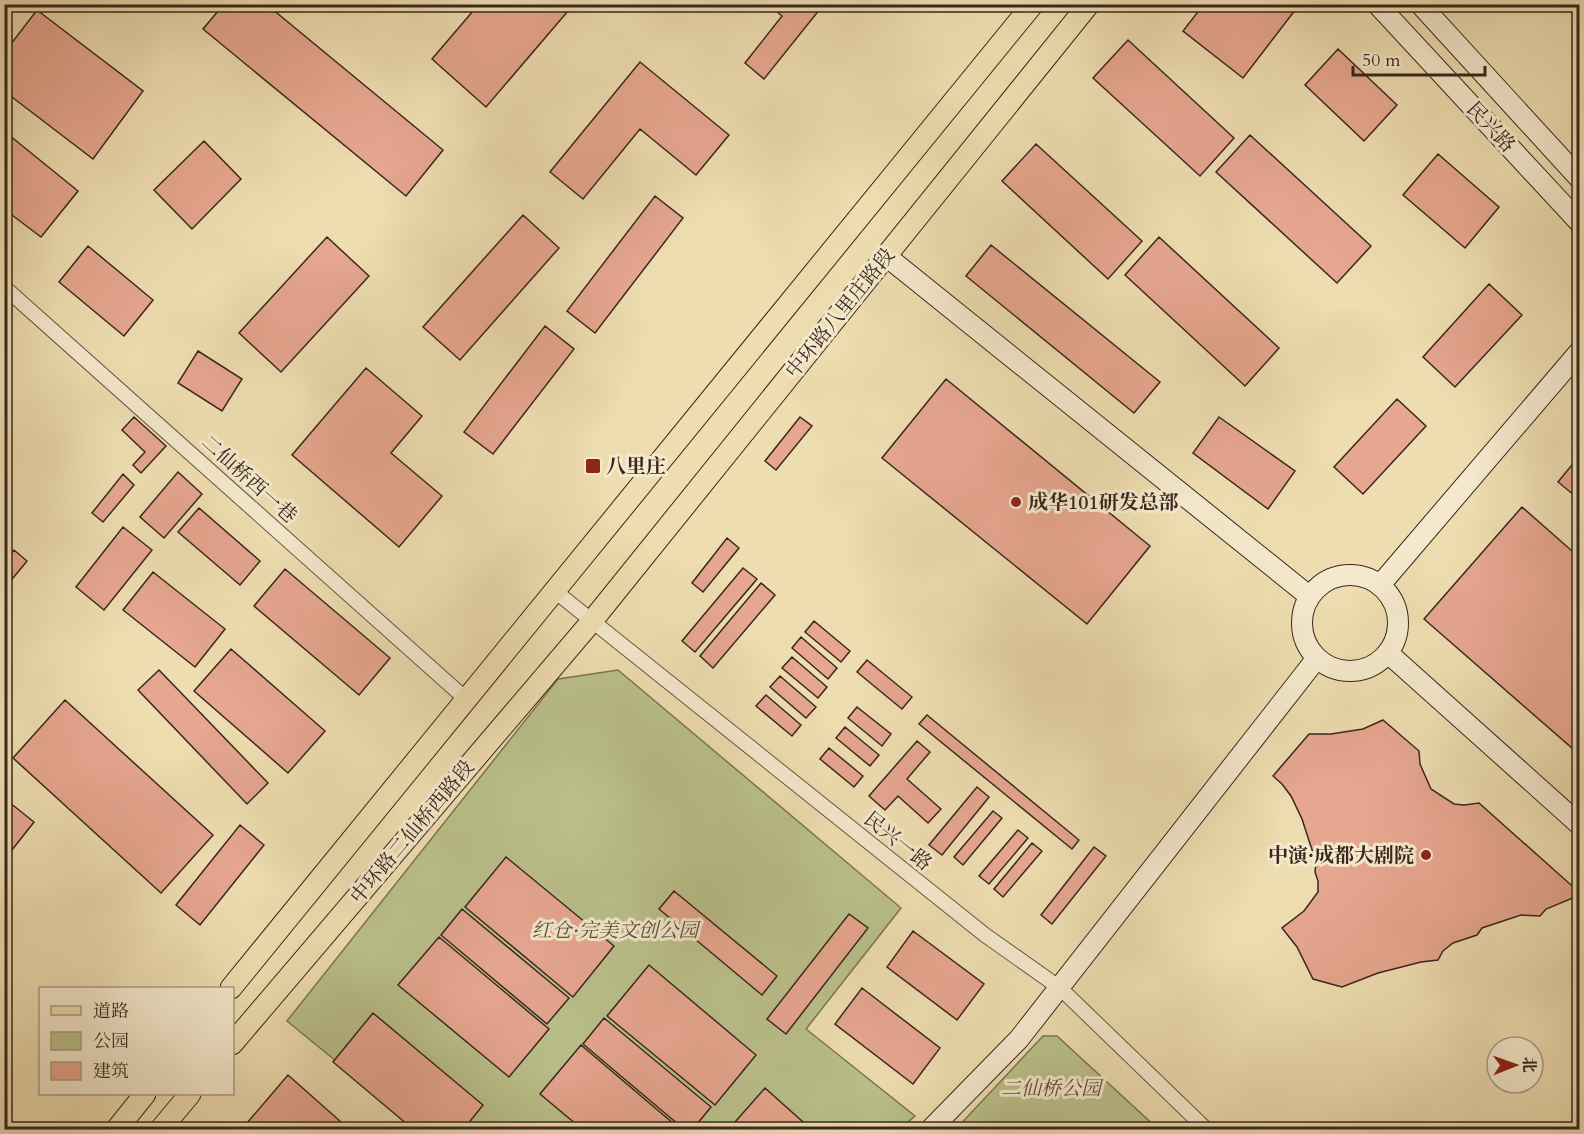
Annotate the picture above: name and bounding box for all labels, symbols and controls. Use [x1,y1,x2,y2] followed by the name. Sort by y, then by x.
[1353,39,1485,77] scale bar
[1362,48,1401,73] text: 50 m
[1461,96,1521,158] street label: 民兴路
[779,242,901,384] street label: 中环路八里庄路段
[195,429,303,529] street label: 二仙桥西一巷
[606,453,666,480] place label: 八里庄
[584,457,602,475] marker: 八里庄
[1028,489,1179,516] place label: 成华101研发总部
[1009,495,1023,509] marker: 成华101研发总部
[344,754,480,910] street label: 中环路二仙桥西路段
[858,805,938,877] street label: 民兴一路
[1268,842,1414,869] place label: 中演·成都大剧院
[1419,848,1433,862] marker: 中演·成都大剧院
[532,917,701,944] park label: 红仓·完美文创公园
[39,987,234,1095] legend
[93,999,129,1024] text: 道路
[93,1029,129,1054] text: 公园
[1485,1035,1545,1095] north arrow
[1518,1057,1540,1073] text: 北
[93,1059,129,1084] text: 建筑
[1001,1075,1104,1102] park label: 二仙桥公园

